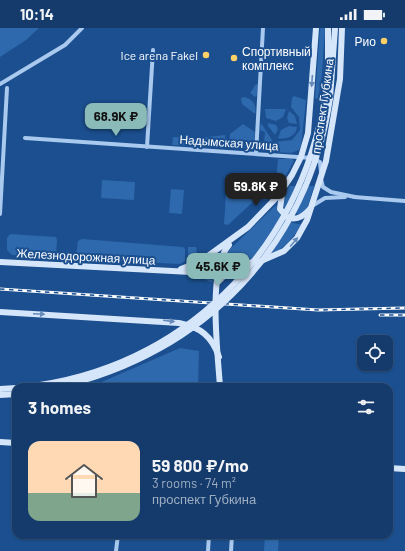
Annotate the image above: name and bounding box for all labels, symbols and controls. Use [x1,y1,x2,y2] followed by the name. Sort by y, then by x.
[20,5,54,23] text: 10:14
[355,34,376,48] place label: Рио
[379,36,389,46] marker: Рио
[242,44,311,72] place label: Спортивный комплекс
[121,48,198,62] place label: Ice arena Fakel
[201,50,211,60] marker: Ice arena Fakel
[229,53,239,63] marker: Спортивный комплекс
[308,57,337,155] street label: проспект Губкина
[309,75,316,87] one-way arrow
[79,103,153,137] pin: 68.9K ₽
[94,108,138,124] text: 68.9K ₽
[179,132,279,153] street label: Надымская улица
[219,173,293,207] pin: 59.8K ₽
[234,178,278,194] text: 59.8K ₽
[290,237,299,247] one-way arrow
[16,245,156,268] street label: Железнодорожная улица
[181,253,255,287] pin: 45.6K ₽
[195,258,241,274] text: 45.6K ₽
[33,311,46,317] one-way arrow
[163,318,175,324] one-way arrow
[357,335,393,371] map controls
[357,335,393,371] button: locate
[355,396,377,418] icon: filters
[28,397,91,417] text: 3 homes
[152,455,249,475] text: 59 800 ₽/mo
[60,457,108,505] icon: home
[152,475,236,491] text: 3 rooms · 74 m²
[152,491,256,507] text: проспект Губкина

